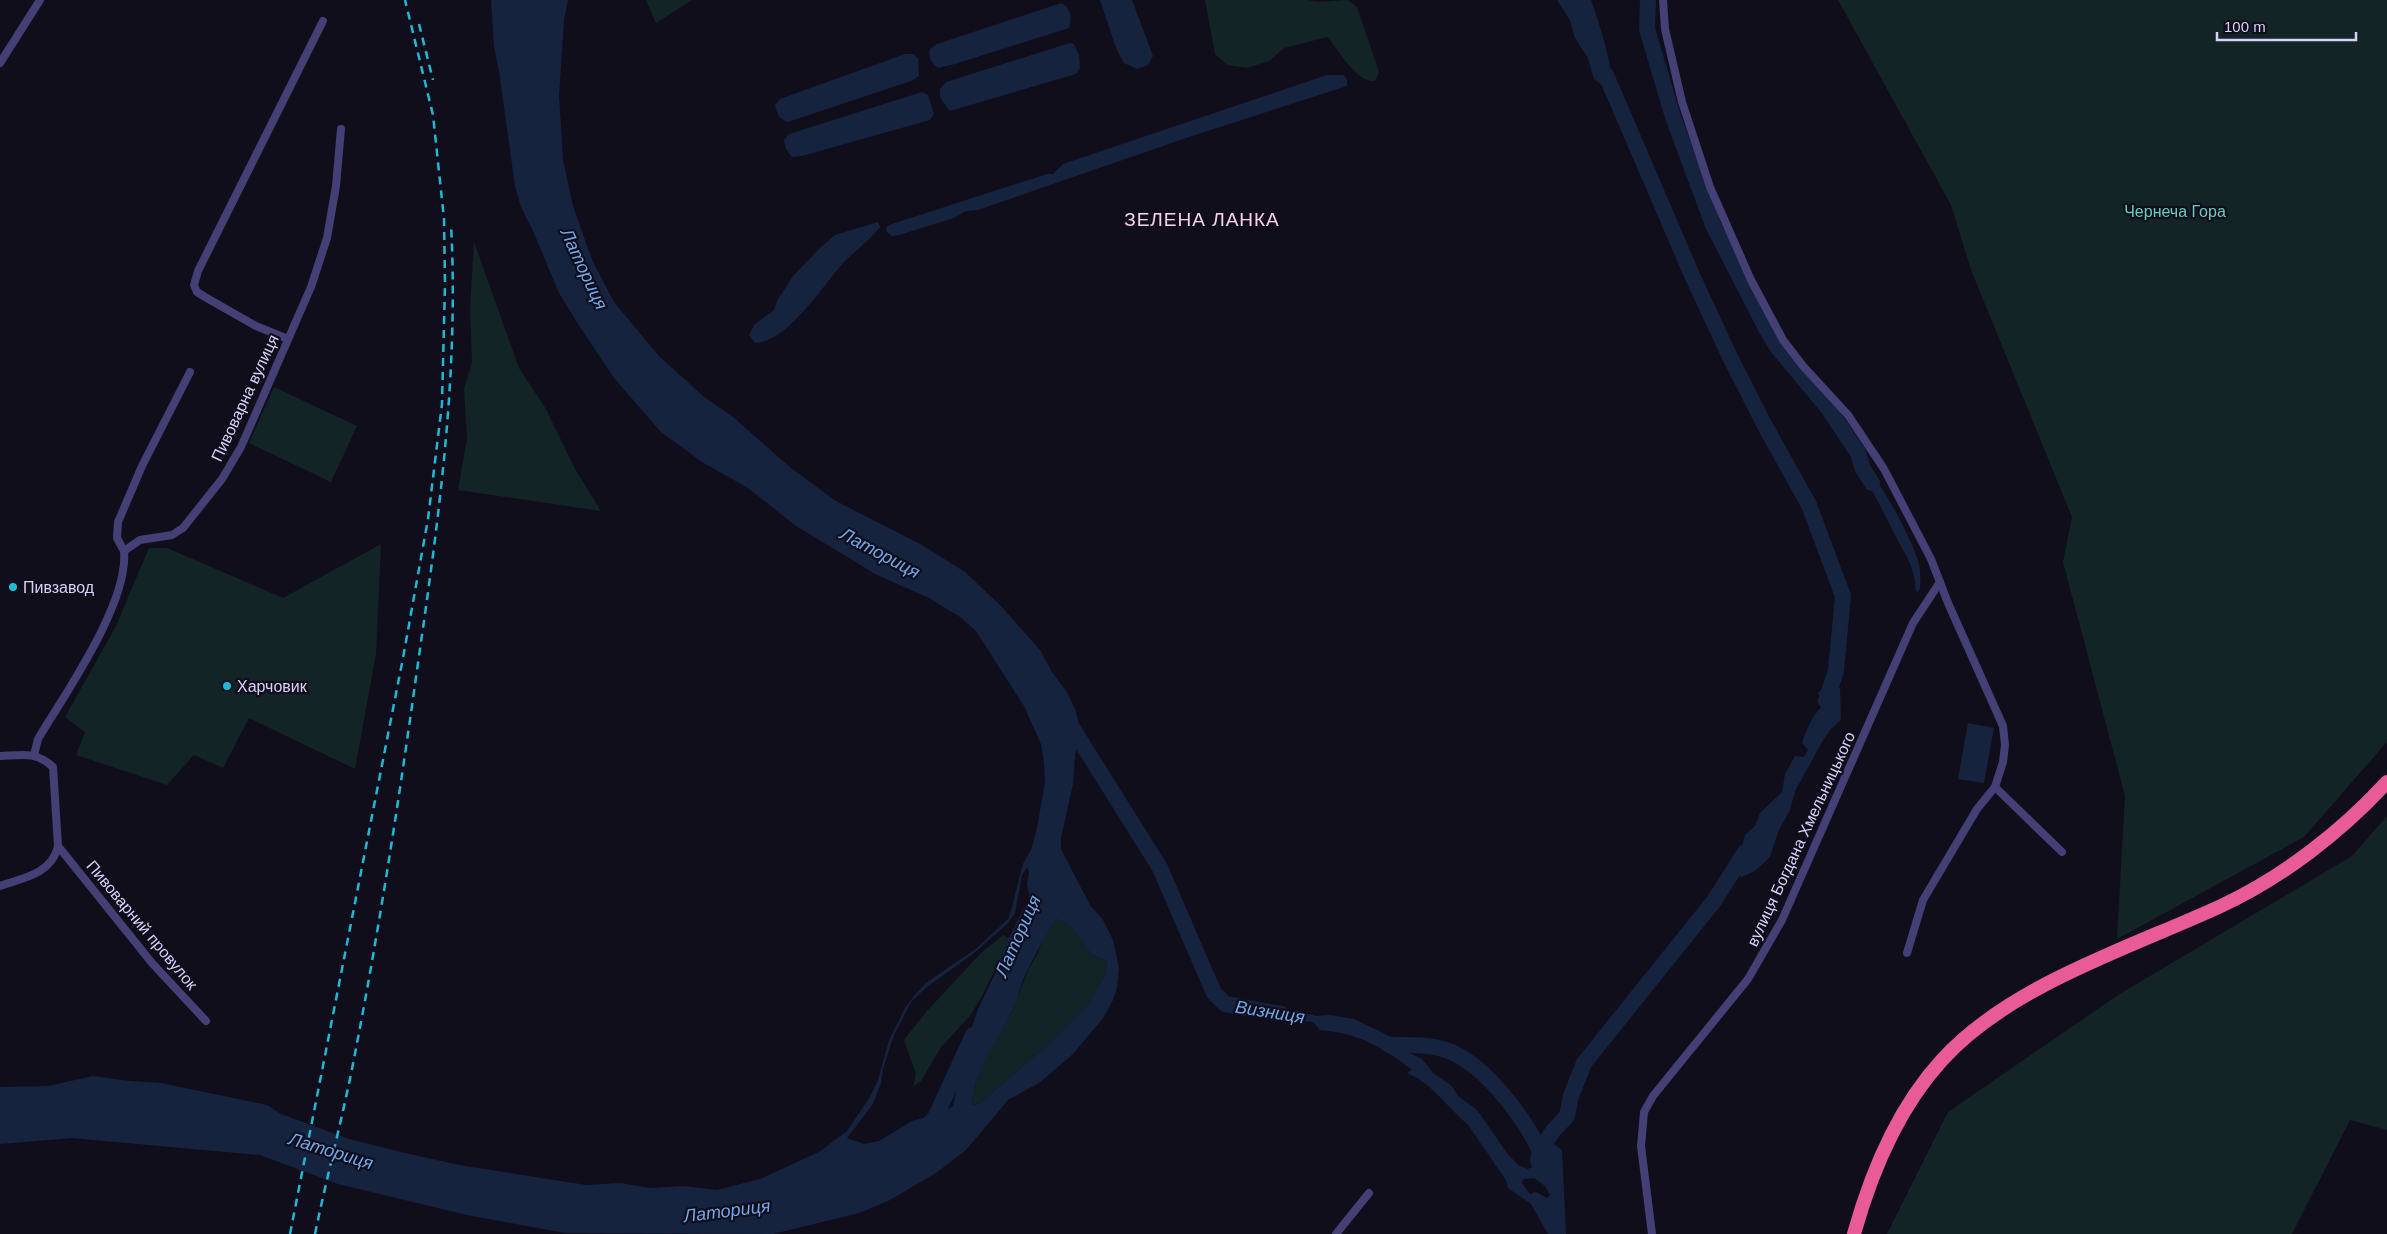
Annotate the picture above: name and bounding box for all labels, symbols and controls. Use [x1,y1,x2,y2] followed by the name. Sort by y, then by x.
[2217,10,2356,42] scale bar
[2224,18,2266,35] text: 100 m
[2124,203,2226,220] park label: Чернеча Гора
[1124,209,1280,230] district label: ЗЕЛЕНА ЛАНКА
[556,224,612,313] water label: Латориця
[208,332,282,464] street label: Пивоварна вулиця
[836,523,923,582] water label: Латориця
[23,579,95,596] place label: Пивзавод
[7,581,19,593] marker: Пивзавод
[237,678,308,695] place label: Харчовик
[221,680,233,692] marker: Харчовик
[1744,729,1858,949] street label: вулиця Богдана Хмельницького
[83,857,201,994] street label: Пивоварний провулок
[991,892,1045,981] water label: Латориця
[1234,997,1307,1027] water label: Визниця
[285,1128,376,1173] water label: Латориця
[682,1196,772,1226] water label: Латориця

